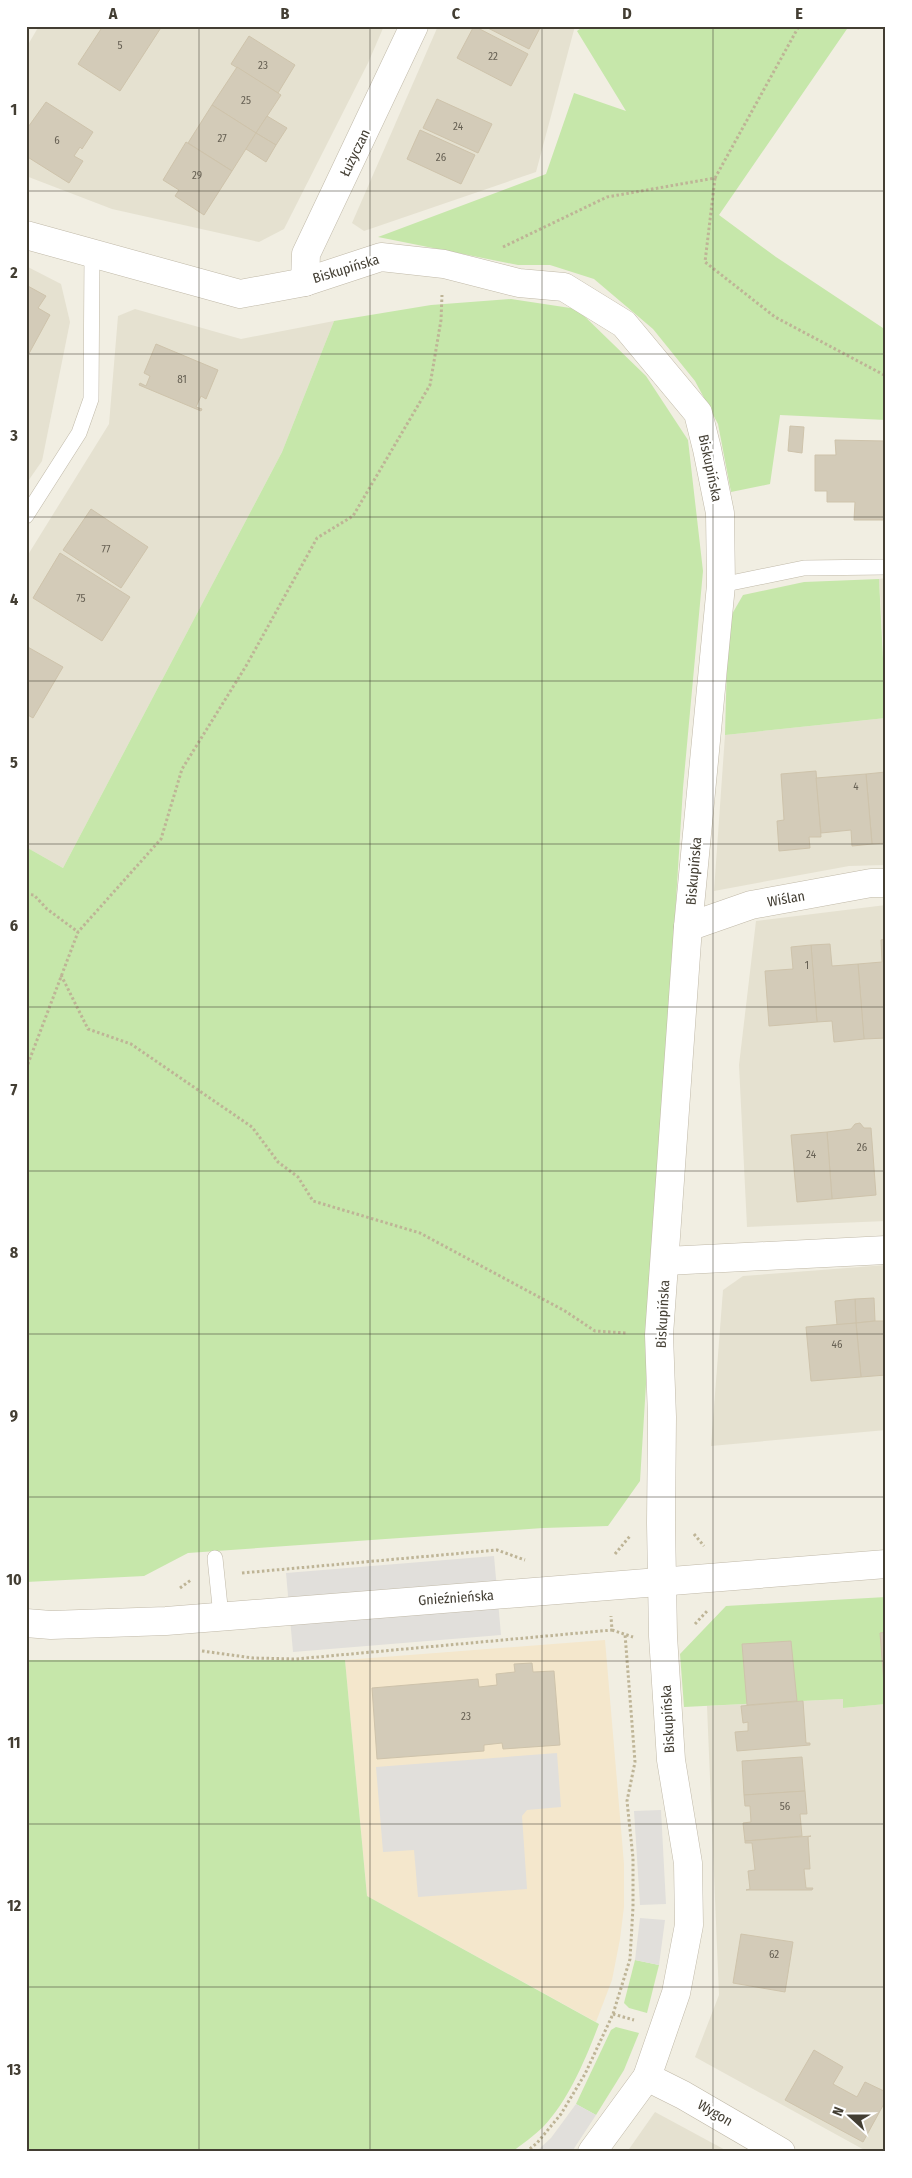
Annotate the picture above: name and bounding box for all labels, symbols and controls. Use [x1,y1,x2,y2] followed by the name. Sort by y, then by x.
[108,4,118,23] text: A
[281,4,290,23] text: B
[452,4,461,23] text: C
[622,4,632,23] text: D
[795,4,803,23] text: E
[117,39,123,52] house number: 5
[488,50,498,63] house number: 22
[258,59,268,72] house number: 23
[241,94,251,107] house number: 25
[11,100,17,119] text: 1
[453,120,464,133] house number: 24
[336,126,374,180] street label: Łużyczan
[217,132,227,145] house number: 27
[54,134,60,147] house number: 6
[436,151,447,164] house number: 26
[192,169,202,182] house number: 29
[311,251,381,287] street label: Biskupińska
[9,263,18,282] text: 2
[177,373,187,386] house number: 81
[9,426,18,445] text: 3
[695,433,725,503] street label: Biskupińska
[102,543,111,556] house number: 77
[10,590,18,609] text: 4
[76,592,86,605] house number: 75
[10,753,18,772] text: 5
[853,780,859,793] house number: 4
[683,836,705,906] street label: Biskupińska
[766,887,806,911] street label: Wiślan
[10,916,18,935] text: 6
[805,959,809,972] house number: 1
[11,1080,18,1099] text: 7
[857,1141,868,1154] house number: 26
[806,1148,817,1161] house number: 24
[10,1243,19,1262] text: 8
[653,1279,673,1349] street label: Biskupińska
[832,1338,843,1351] house number: 46
[10,1406,18,1425] text: 9
[6,1570,22,1589] text: 10
[418,1587,494,1609] street label: Gnieźnieńska
[658,1684,678,1754] street label: Biskupińska
[461,1710,471,1723] house number: 23
[7,1733,21,1752] text: 11
[780,1800,791,1813] house number: 56
[7,1896,22,1915] text: 12
[769,1948,779,1961] house number: 62
[7,2060,22,2079] text: 13
[824,2090,874,2140] north arrow
[694,2096,736,2130] street label: Wygon
[829,2105,848,2118] text: N

